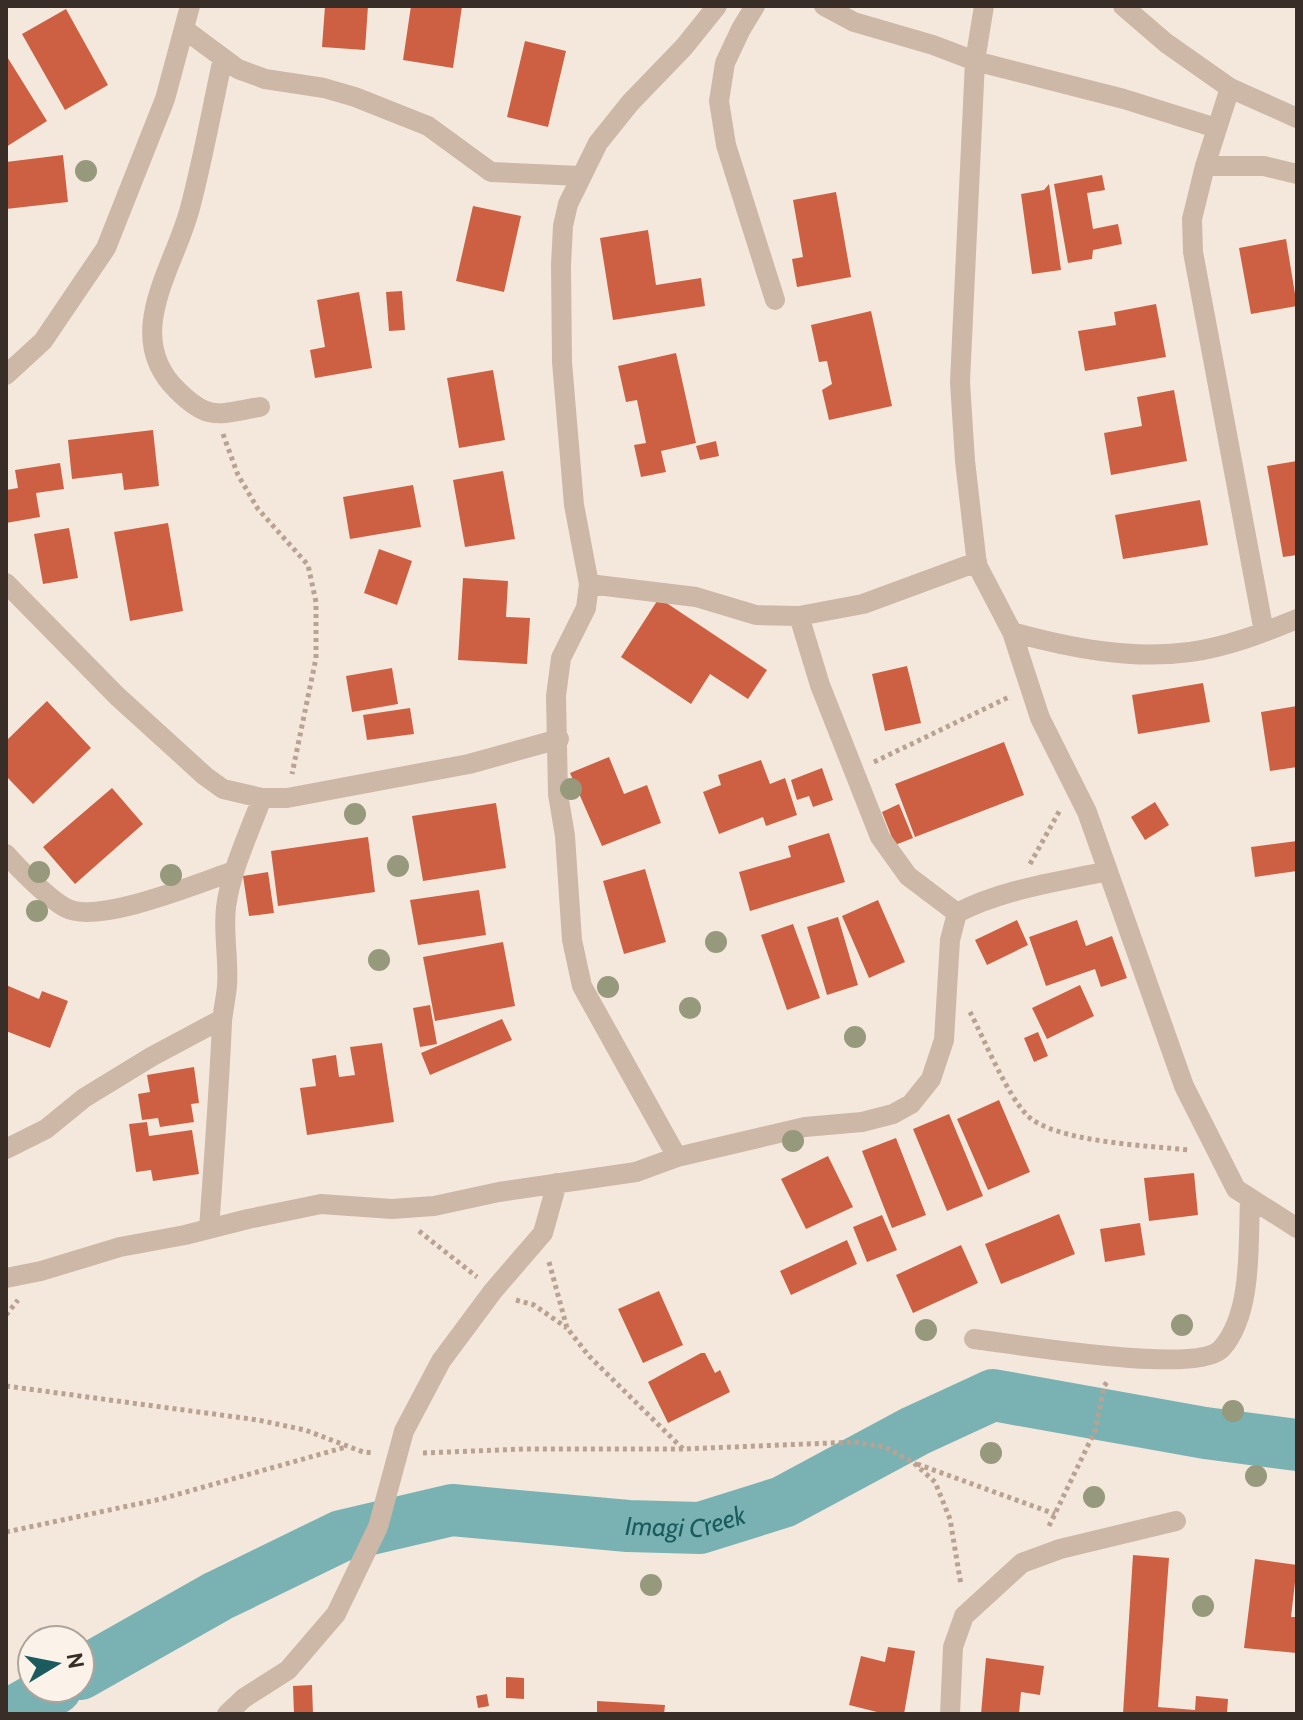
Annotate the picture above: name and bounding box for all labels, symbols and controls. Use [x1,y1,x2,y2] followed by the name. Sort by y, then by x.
[625,1499,750,1544] water label: Imagi Creek
[16,1624,96,1704] north arrow
[61,1651,90,1671] text: N

